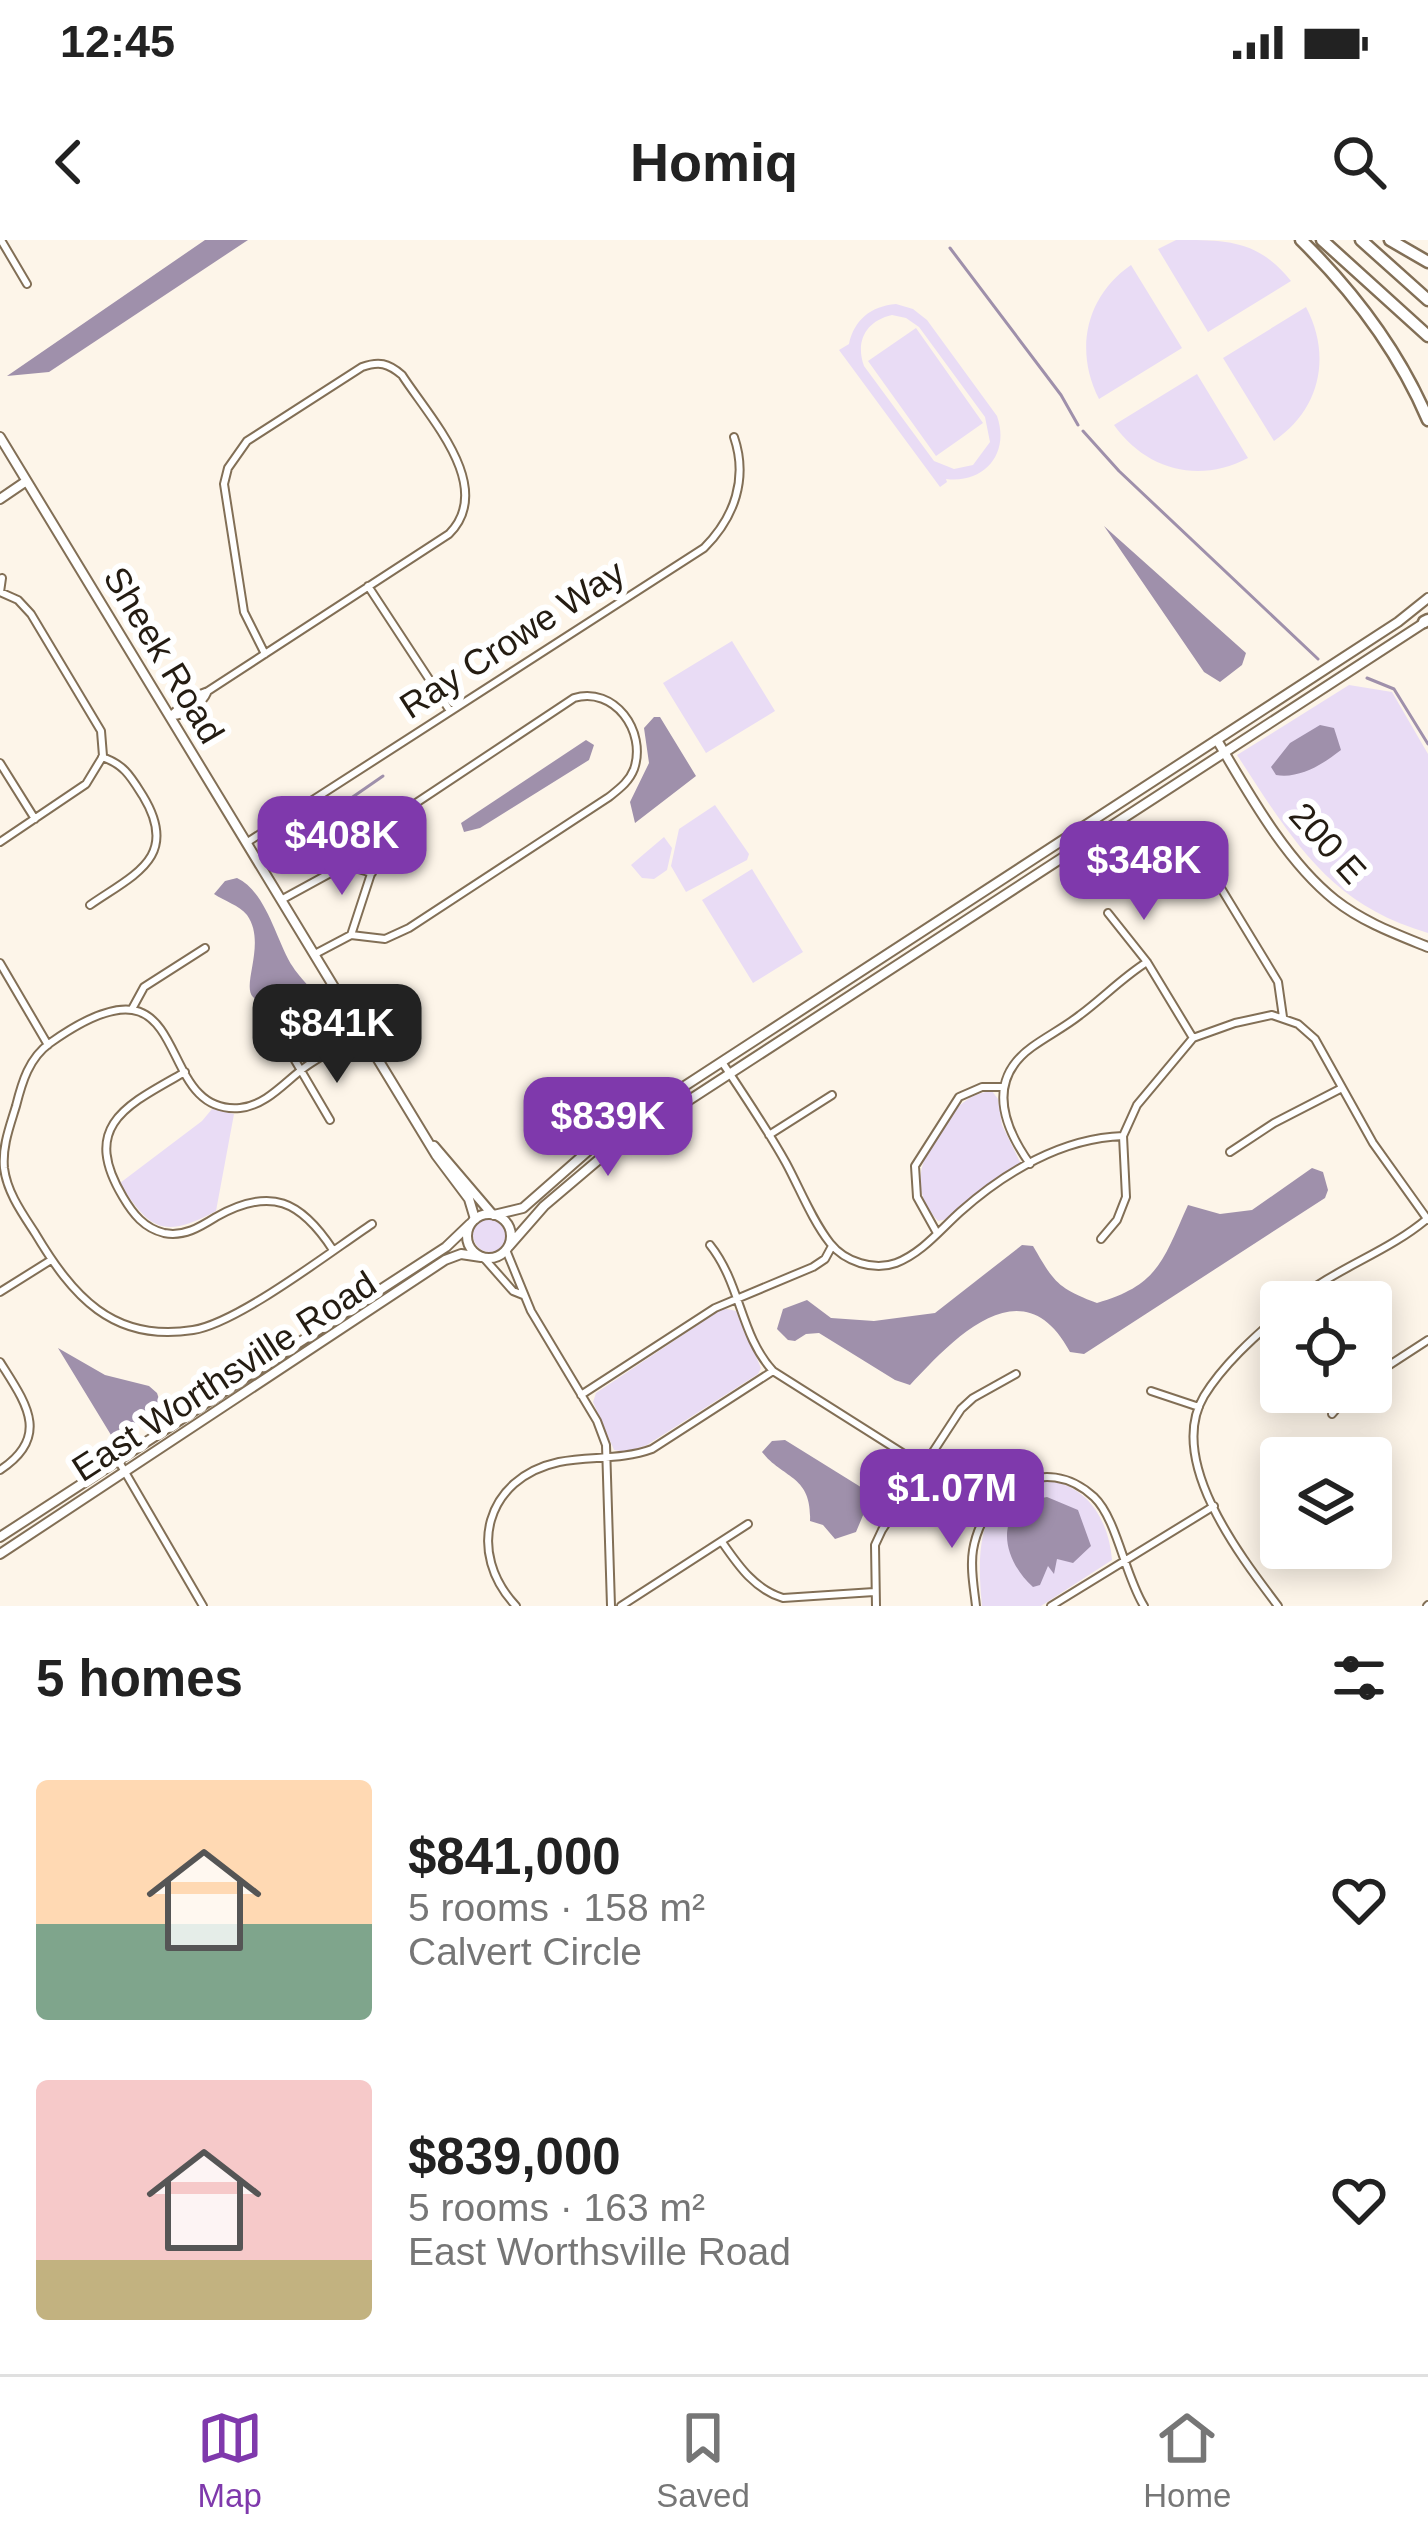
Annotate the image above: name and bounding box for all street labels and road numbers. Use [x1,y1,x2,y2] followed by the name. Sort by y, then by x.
[392,551,632,727] street label: Ray Crowe Way
[95,560,233,750] street label: Sheek Road
[1281,794,1375,892] street label: 200 E
[65,1263,383,1489] street label: East Worthsville Road

